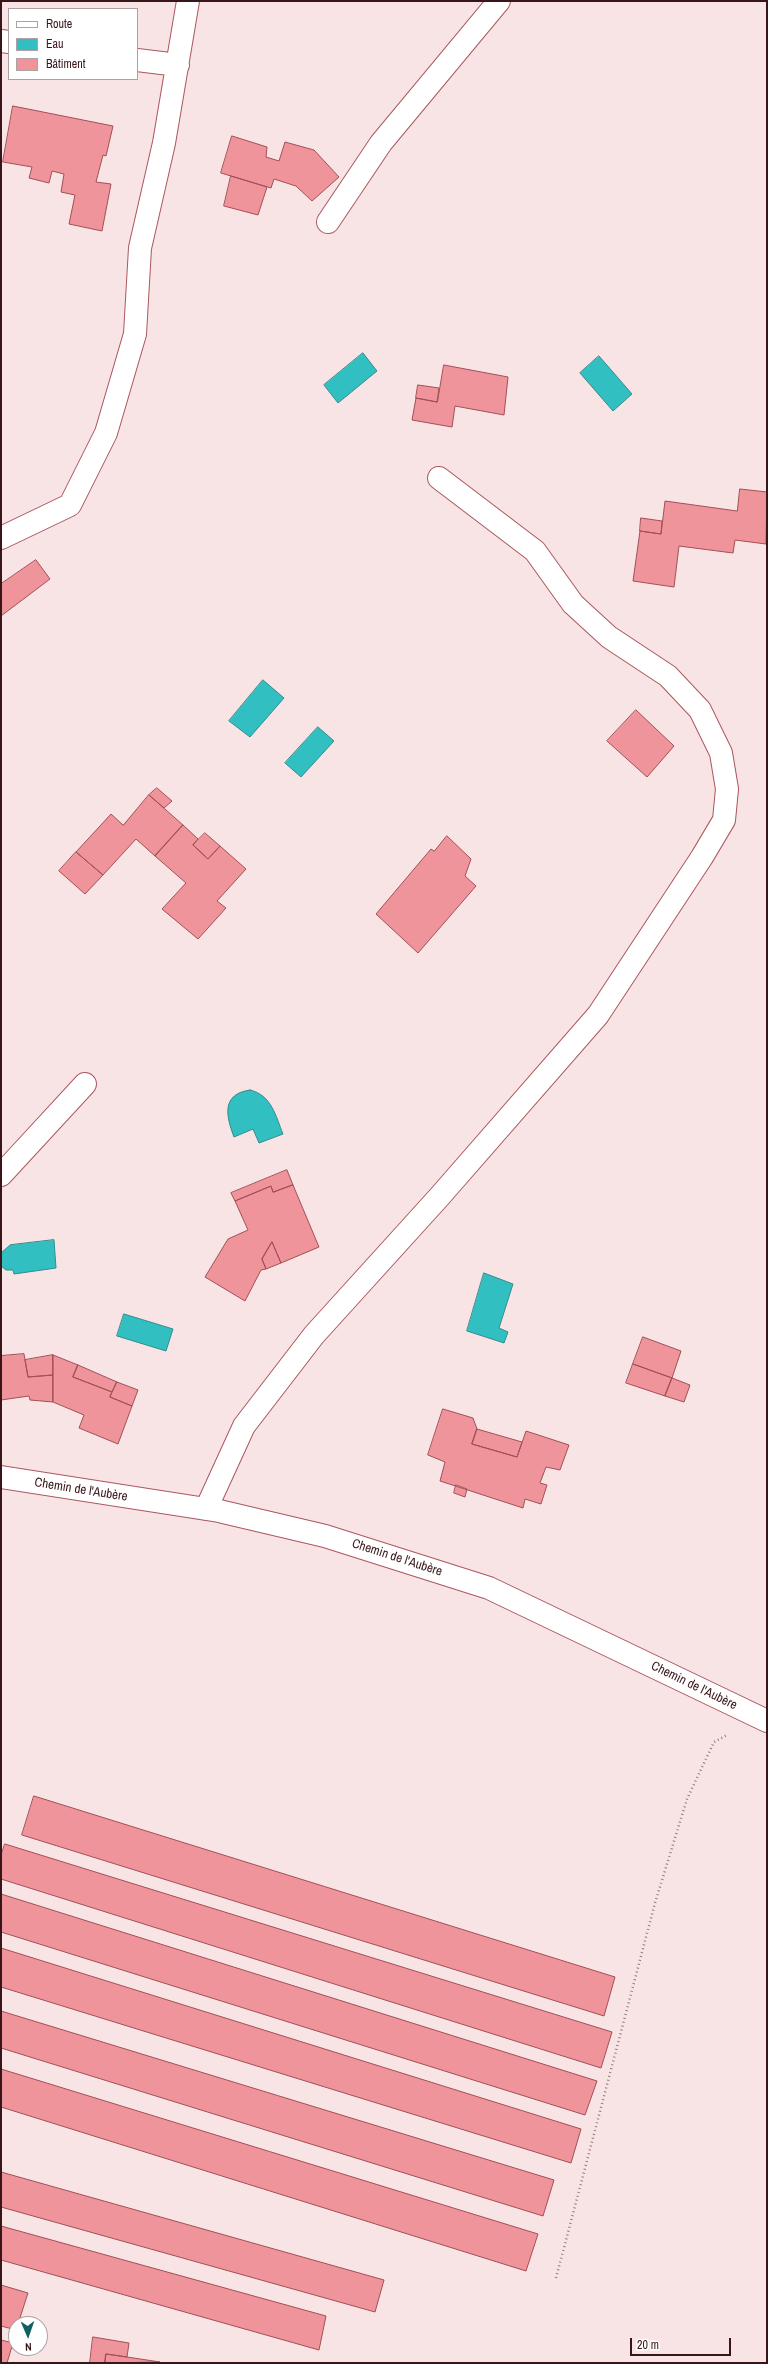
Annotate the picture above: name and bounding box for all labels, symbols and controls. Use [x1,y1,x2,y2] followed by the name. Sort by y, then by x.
[8,8,138,80] legend
[46,16,72,32] text: Route
[46,36,64,52] text: Eau
[46,56,85,72] text: Bâtiment
[33,1475,129,1505] street label: Chemin de l'Aubère
[350,1536,444,1580] street label: Chemin de l'Aubère
[648,1658,740,1714] street label: Chemin de l'Aubère
[8,2316,48,2356] north arrow
[632,2330,733,2356] scale bar
[637,2337,659,2353] text: 20 m
[25,2340,32,2354] text: N

